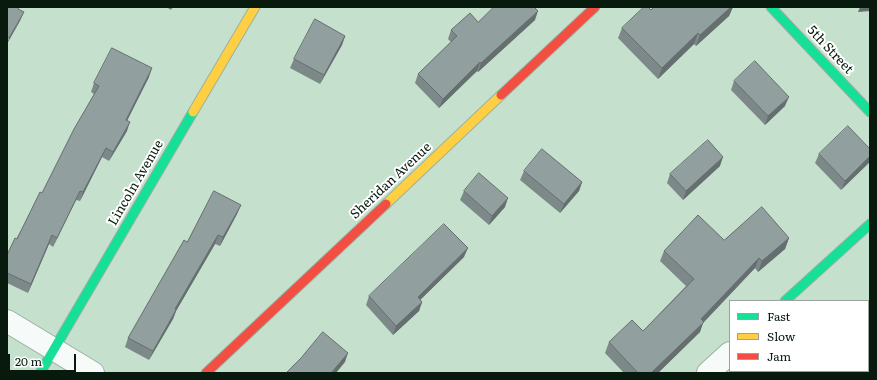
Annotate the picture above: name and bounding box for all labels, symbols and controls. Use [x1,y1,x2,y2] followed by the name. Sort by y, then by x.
[804,23,856,77] street label: 5th Street
[105,137,167,229] street label: Lincoln Avenue
[347,139,435,223] street label: Sheridan Avenue
[729,300,869,372] legend
[767,307,790,325] text: Fast
[767,327,795,345] text: Slow
[10,346,78,372] scale bar
[767,347,791,365] text: Jam
[15,352,42,370] text: 20 m

